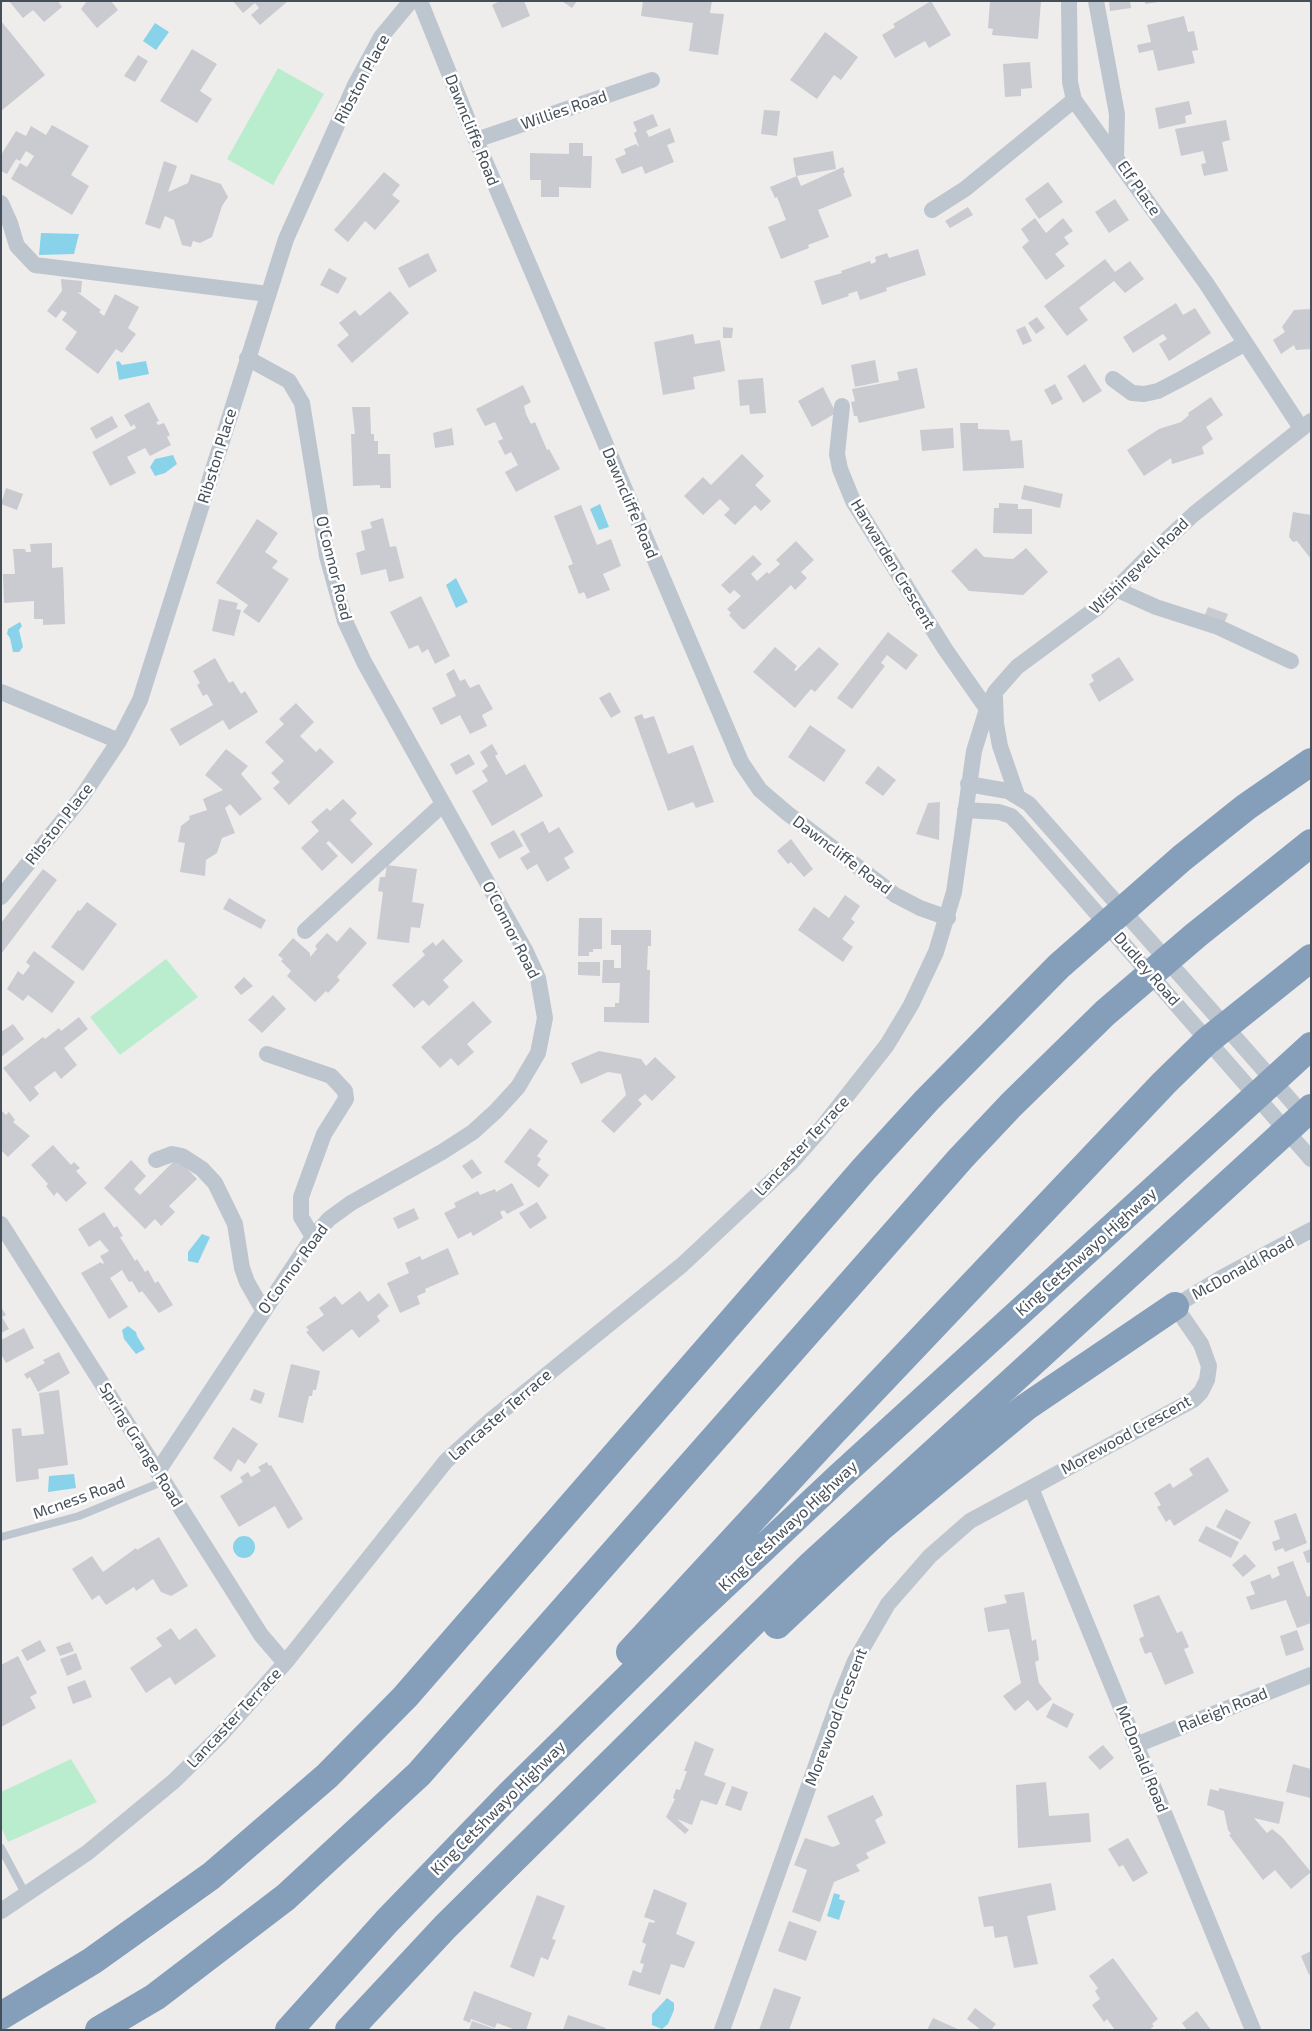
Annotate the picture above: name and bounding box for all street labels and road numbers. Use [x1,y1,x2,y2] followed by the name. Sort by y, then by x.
[330,31,394,127] street label: Ribston Place
[441,71,503,189] street label: Dawncliffe Road
[518,86,610,134] street label: Willies Road
[1113,157,1165,219] street label: Elf Place
[193,406,241,506] street label: Ribston Place
[598,445,662,561] street label: Dawncliffe Road
[847,495,939,633] street label: Harwarden Crescent
[312,514,356,622] street label: O'Connor Road
[1085,514,1193,618] street label: Wishingwell Road
[21,779,97,869] street label: Ribston Place
[789,812,895,898] street label: Dawncliffe Road
[478,878,544,982] street label: O'Connor Road
[1110,928,1184,1010] street label: Dudley Road
[751,1092,853,1200] street label: Lancaster Terrace
[1012,1184,1160,1320] street label: King Cetshwayo Highway
[254,1220,332,1318] street label: O'Connor Road
[1188,1232,1298,1304] street label: McDonald Road
[445,1365,555,1465] street label: Lancaster Terrace
[95,1379,187,1511] street label: Spring Grange Road
[1058,1391,1194,1479] street label: Morewood Crescent
[715,1457,861,1595] street label: King Cetshwayo Highway
[30,1472,128,1524] street label: Mcness Road
[801,1646,871,1788] street label: Morewood Crescent
[183,1664,285,1772] street label: Lancaster Terrace
[1176,1683,1270,1737] street label: Raleigh Road
[1112,1703,1172,1815] street label: McDonald Road
[427,1737,569,1879] street label: King Cetshwayo Highway

